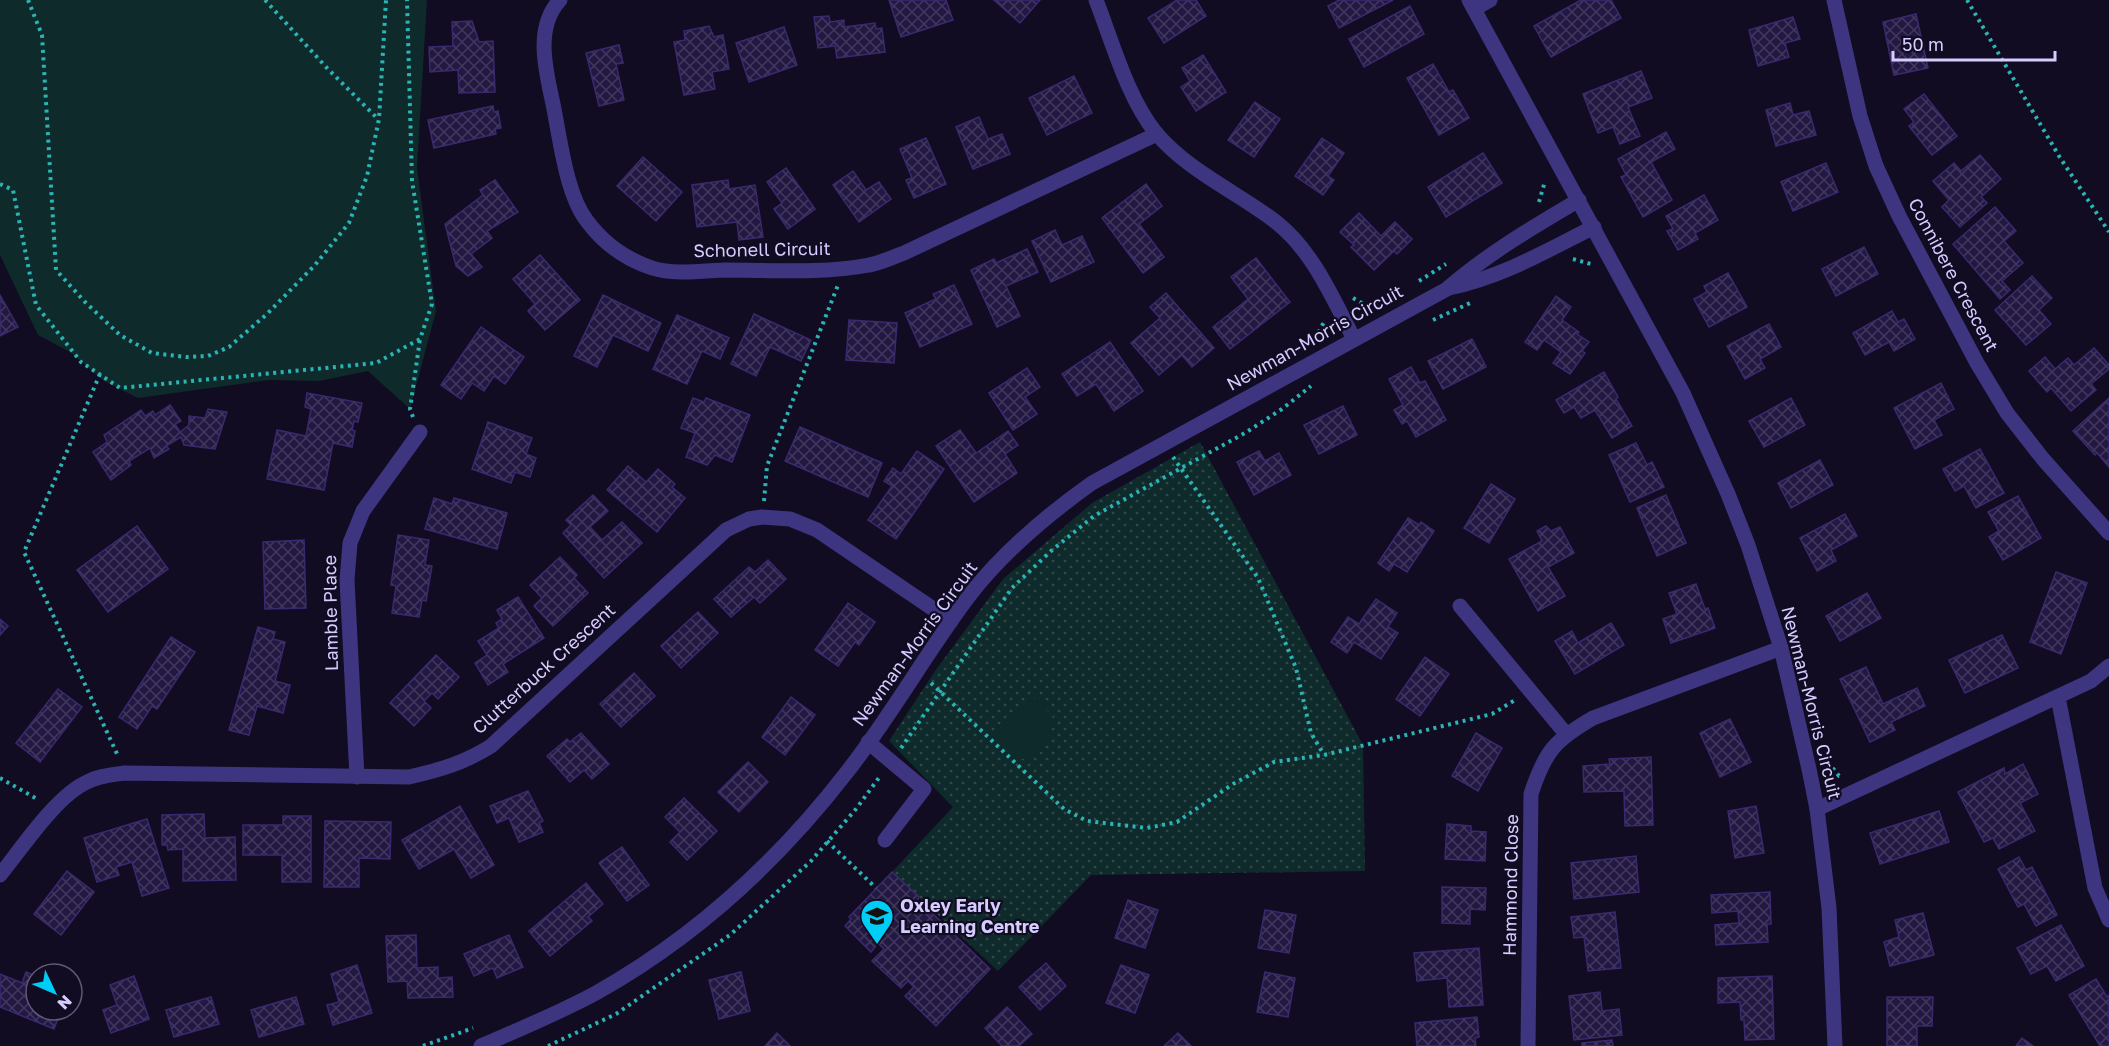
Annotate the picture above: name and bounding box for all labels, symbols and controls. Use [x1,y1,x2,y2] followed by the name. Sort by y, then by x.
[1893,24,2055,62] scale bar
[1902,33,1944,55] text: 50 m
[1904,194,2004,355] street label: Connibere Crescent
[693,237,831,261] street label: Schonell Circuit
[1222,279,1407,395] street label: Newman-Morris Circuit
[318,555,342,671] street label: Lamble Place
[847,557,981,730] street label: Newman-Morris Circuit
[467,598,619,738] street label: Clutterbuck Crescent
[1777,604,1847,802] street label: Newman-Morris Circuit
[1498,814,1522,956] street label: Hammond Close
[900,894,1040,937] place label: Oxley Early Learning Centre
[859,898,895,945] school or university icon: Oxley Early Learning Centre
[24,962,84,1022] north arrow
[53,991,76,1014] text: N

